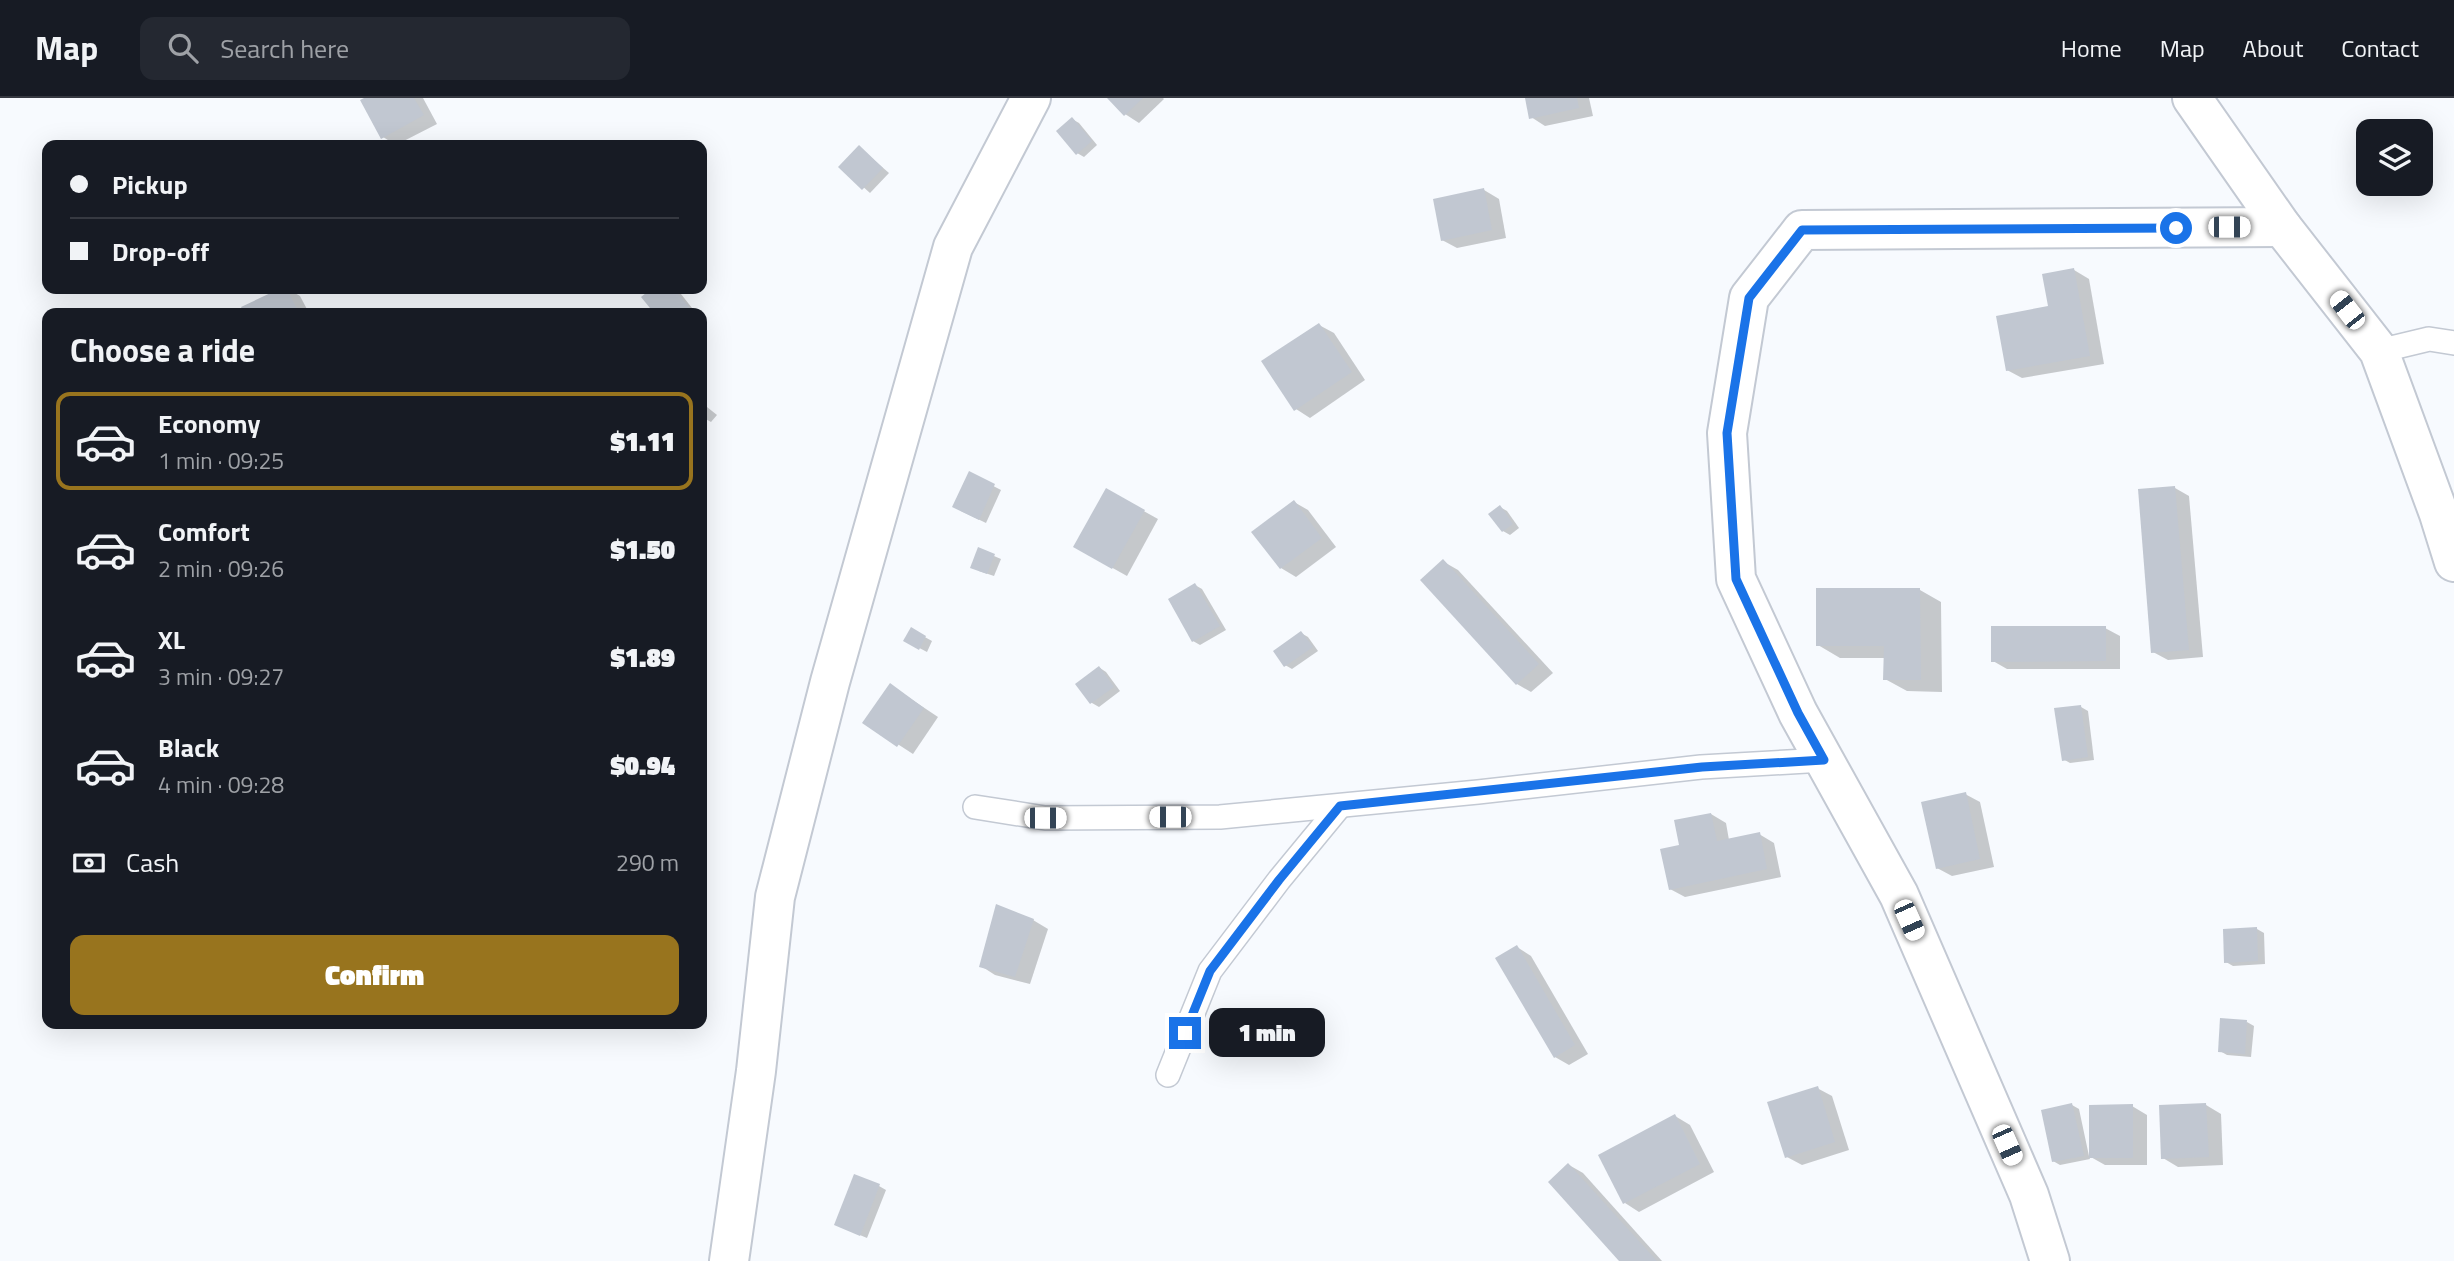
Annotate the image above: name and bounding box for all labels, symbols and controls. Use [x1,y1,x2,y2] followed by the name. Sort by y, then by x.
[140,17,630,80] search box
[35,23,98,73] text: Map
[164,29,202,67] icon: search
[220,29,349,68] text: Search here
[2061,30,2122,66] text: Home
[2160,30,2205,66] text: Map
[2243,30,2303,66] text: About
[2341,30,2419,66] text: Contact
[2356,119,2433,196] map controls
[2356,119,2433,196] button: layers
[112,165,188,204] text: Pickup
[2160,212,2192,244] route start
[2209,217,2251,238] car
[112,232,209,271] text: Drop-off
[2326,287,2369,333] car
[70,326,255,374] text: Choose a ride
[158,404,260,443] text: Economy
[74,410,137,473] icon: car
[610,422,675,461] text: $1.11
[158,443,284,478] text: 1 min · 09:25
[158,512,250,551] text: Comfort
[74,518,137,581] icon: car
[610,530,675,569] text: $1.50
[158,551,284,586] text: 2 min · 09:26
[158,620,185,659] text: XL
[74,626,137,689] icon: car
[610,638,675,677] text: $1.89
[158,659,284,694] text: 3 min · 09:27
[158,728,219,767] text: Black
[74,734,137,797] icon: car
[610,746,675,785] text: $0.94
[158,767,284,802] text: 4 min · 09:28
[1150,807,1192,828] car
[1025,808,1067,829] car
[126,843,179,882] text: Cash
[70,844,108,882] icon: cash
[616,845,679,880] text: 290 m
[1891,897,1928,943] car
[70,935,679,1015] button: Confirm
[1210,1009,1325,1058] callout: 1 min
[1238,1015,1296,1050] text: 1 min
[1169,1017,1201,1049] route end
[1989,1122,2026,1168] car

